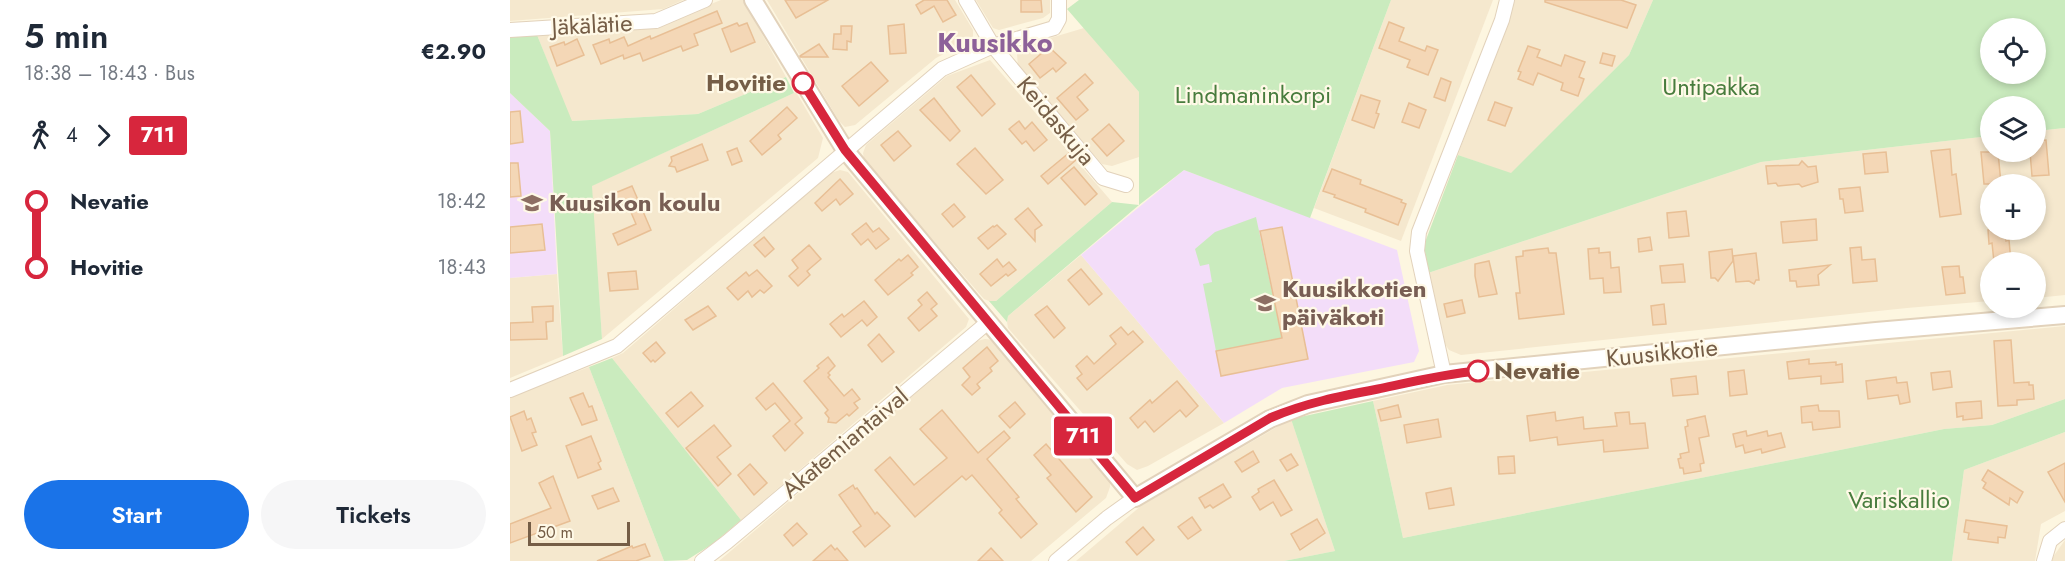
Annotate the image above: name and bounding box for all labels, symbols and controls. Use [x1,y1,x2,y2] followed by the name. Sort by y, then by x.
[548,5,633,44] street label: Jäkälätie
[24,13,108,60] text: 5 min
[1980,18,2046,318] map controls
[1980,18,2046,84] button: locate
[937,23,1053,62] district label: Kuusikko
[421,35,486,67] text: €2.90
[24,59,195,88] text: 18:38 – 18:43 · Bus
[706,65,786,100] place label: Hovitie
[1009,69,1104,173] street label: Keidaskuja
[1662,69,1760,104] park label: Untipakka
[792,72,814,94] marker: Hovitie
[1175,77,1331,112] park label: Lindmaninkorpi
[1980,96,2046,162] button: layers
[24,119,57,152] icon: walk
[87,119,120,152] icon: forward
[141,120,175,150] text: 711
[66,121,78,150] text: 4
[1980,174,2046,240] button: +
[70,185,149,217] text: Nevatie
[549,185,721,220] place label: Kuusikon koulu
[437,187,486,216] text: 18:42
[520,191,544,215] school or university icon: Kuusikon koulu
[70,251,143,283] text: Hovitie
[1980,252,2046,318] button: −
[438,253,486,282] text: 18:43
[1282,271,1427,334] place label: Kuusikkotien päiväkoti
[1253,291,1277,315] school or university icon: Kuusikkotien päiväkoti
[1604,329,1720,376] street label: Kuusikkotie
[1494,353,1580,388] place label: Nevatie
[1467,360,1489,382] marker: Nevatie
[774,379,916,506] street label: Akatemiantaival
[1048,416,1118,456] line badge: 711
[1066,421,1100,451] text: 711
[24,480,249,549] button: Start
[261,480,486,549] button: Tickets
[1848,482,1950,517] park label: Variskallio
[528,519,630,546] scale bar
[537,521,573,544] text: 50 m

